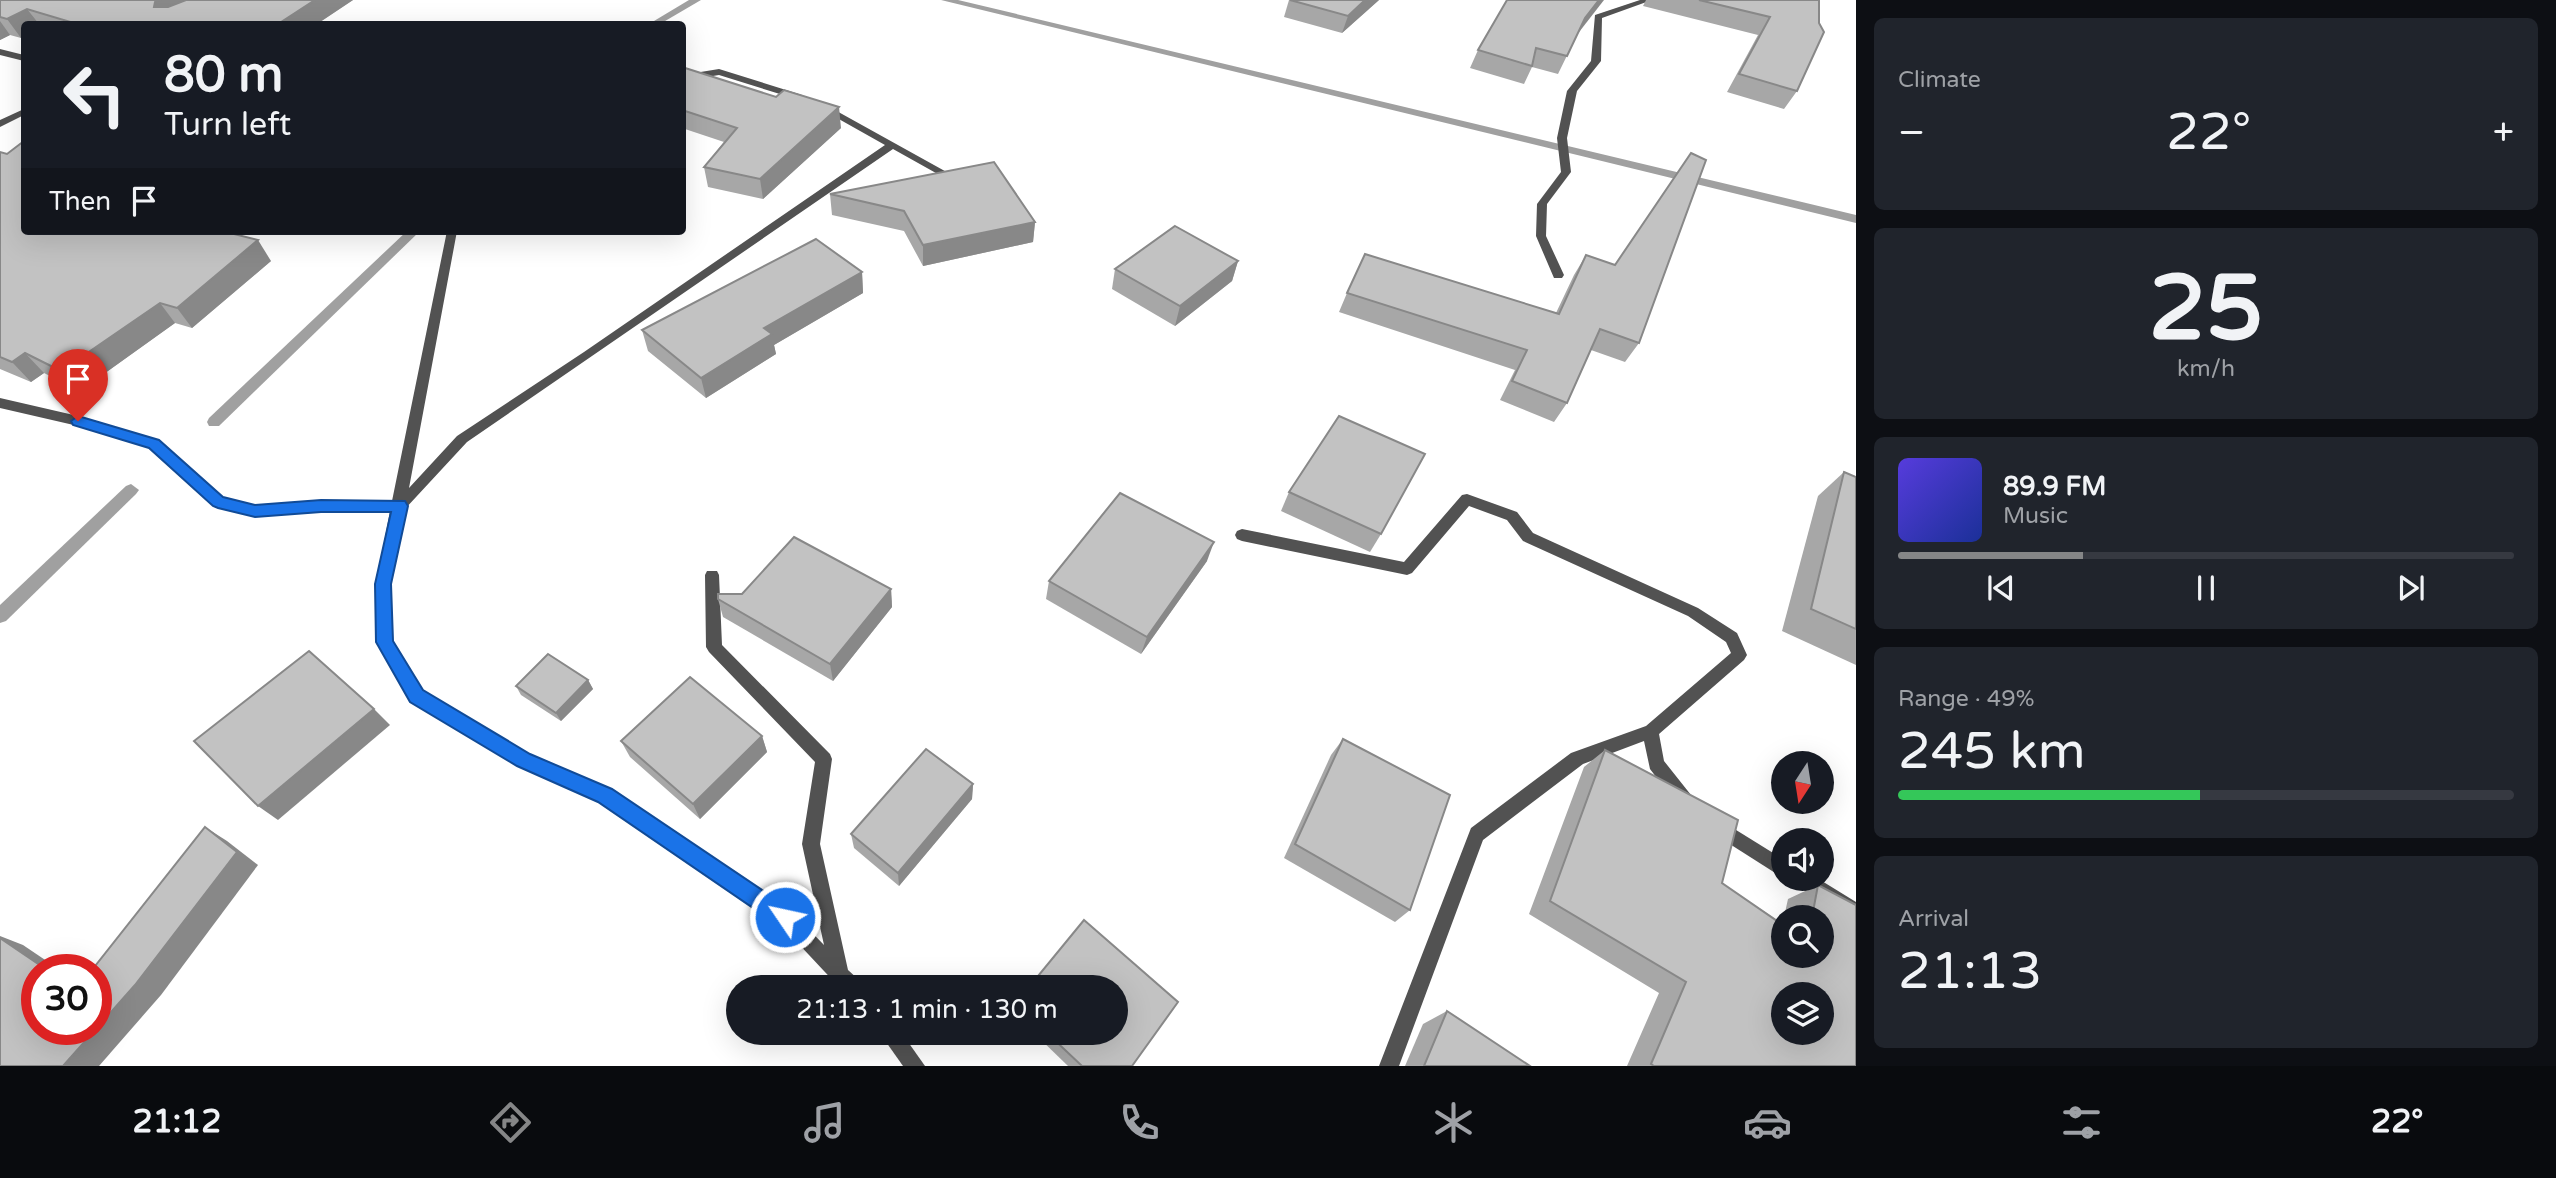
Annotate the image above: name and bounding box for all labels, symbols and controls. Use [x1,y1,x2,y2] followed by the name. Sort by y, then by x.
[164,46,283,105] text: 80 m
[49,49,140,140] icon: left
[1898,66,1981,94] text: Climate
[2166,101,2251,164] text: 22°
[164,106,291,144] text: Turn left
[1898,110,1925,156] text: −
[2493,110,2514,156] text: +
[125,182,163,220] icon: arrive
[49,186,111,217] text: Then
[2149,254,2263,364] text: 25
[48,349,108,421] pin
[2177,355,2235,383] text: km/h
[59,360,97,398] icon: arrive
[2003,471,2106,502] text: 89.9 FM
[2003,502,2068,530] text: Music
[1982,569,2020,607] icon: previous
[2187,569,2225,607] icon: pause
[2392,569,2430,607] icon: next
[1898,685,2034,713] text: Range · 49%
[1898,720,2086,783] text: 245 km
[1771,751,1834,814] north arrow
[1771,751,1834,1045] map controls
[1771,828,1834,891] button: sound
[748,880,822,954] position arrow
[1771,905,1834,968] button: search
[1898,905,1969,933] text: Arrival
[1898,940,2042,1003] text: 21:13
[21,954,112,1045] speed limit sign: 30
[1771,982,1834,1045] button: layers
[796,994,1058,1025] text: 21:13 · 1 min · 130 m
[486,1098,535,1147] icon: directions
[800,1098,849,1147] icon: music
[1115,1098,1164,1147] icon: phone
[1429,1098,1478,1147] icon: climate
[1743,1098,1792,1147] icon: car
[2057,1098,2106,1147] icon: filters
[133,1103,221,1141] text: 21:12
[2371,1103,2423,1141] text: 22°

